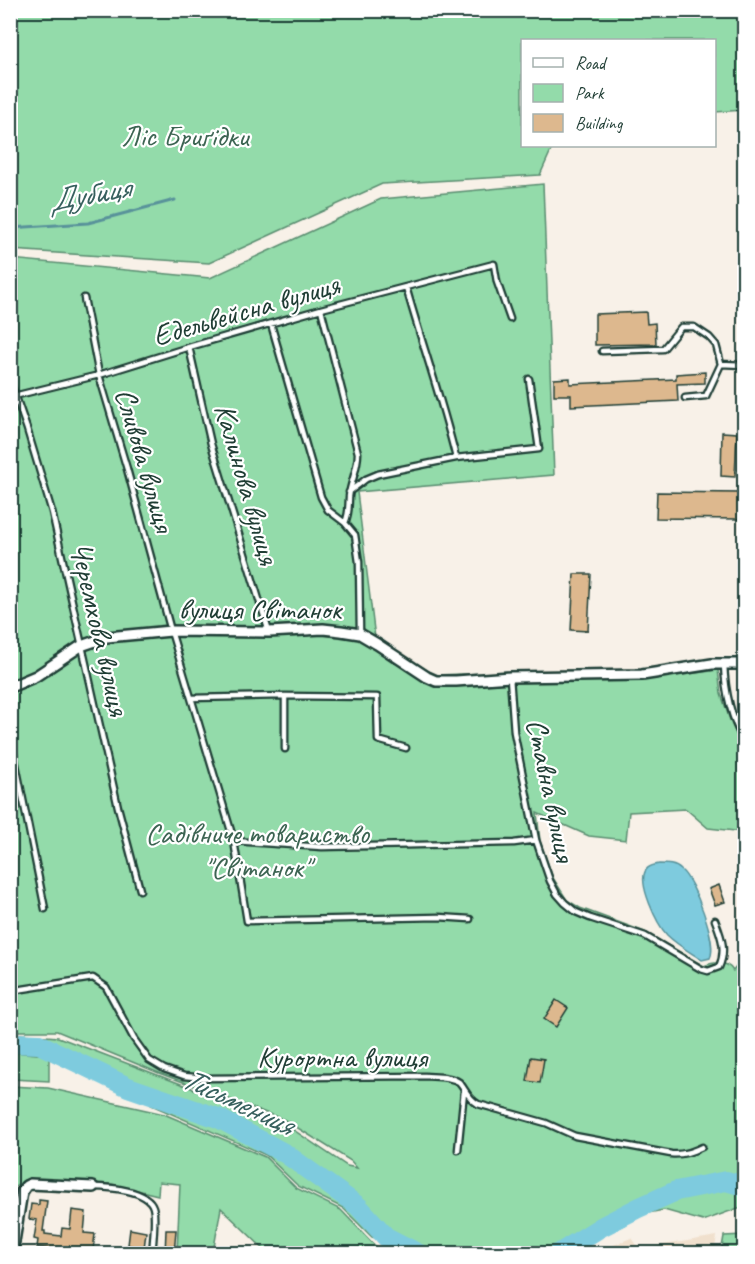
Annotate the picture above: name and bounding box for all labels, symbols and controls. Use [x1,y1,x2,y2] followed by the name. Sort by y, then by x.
[521,39,716,147] legend
[575,52,608,74] text: Road
[575,82,605,104] text: Park
[575,112,624,134] text: Building
[121,117,251,155] park label: Ліс Бриґідки
[44,166,138,221] water label: Дубиця
[148,265,345,355] street label: Едельвейсна вулиця
[106,384,184,539] street label: Сливова вулиця
[206,399,288,570] street label: Калинова вулиця
[62,539,139,721] street label: Черемхова вулиця
[179,590,343,628] street label: вулиця Світанок
[517,715,585,867] street label: Ставна вулиця
[145,814,370,886] park label: Садівниче товариство "Світанок"
[257,1038,430,1076] street label: Курортна вулиця
[176,1057,304,1146] water label: Тисьмениця

